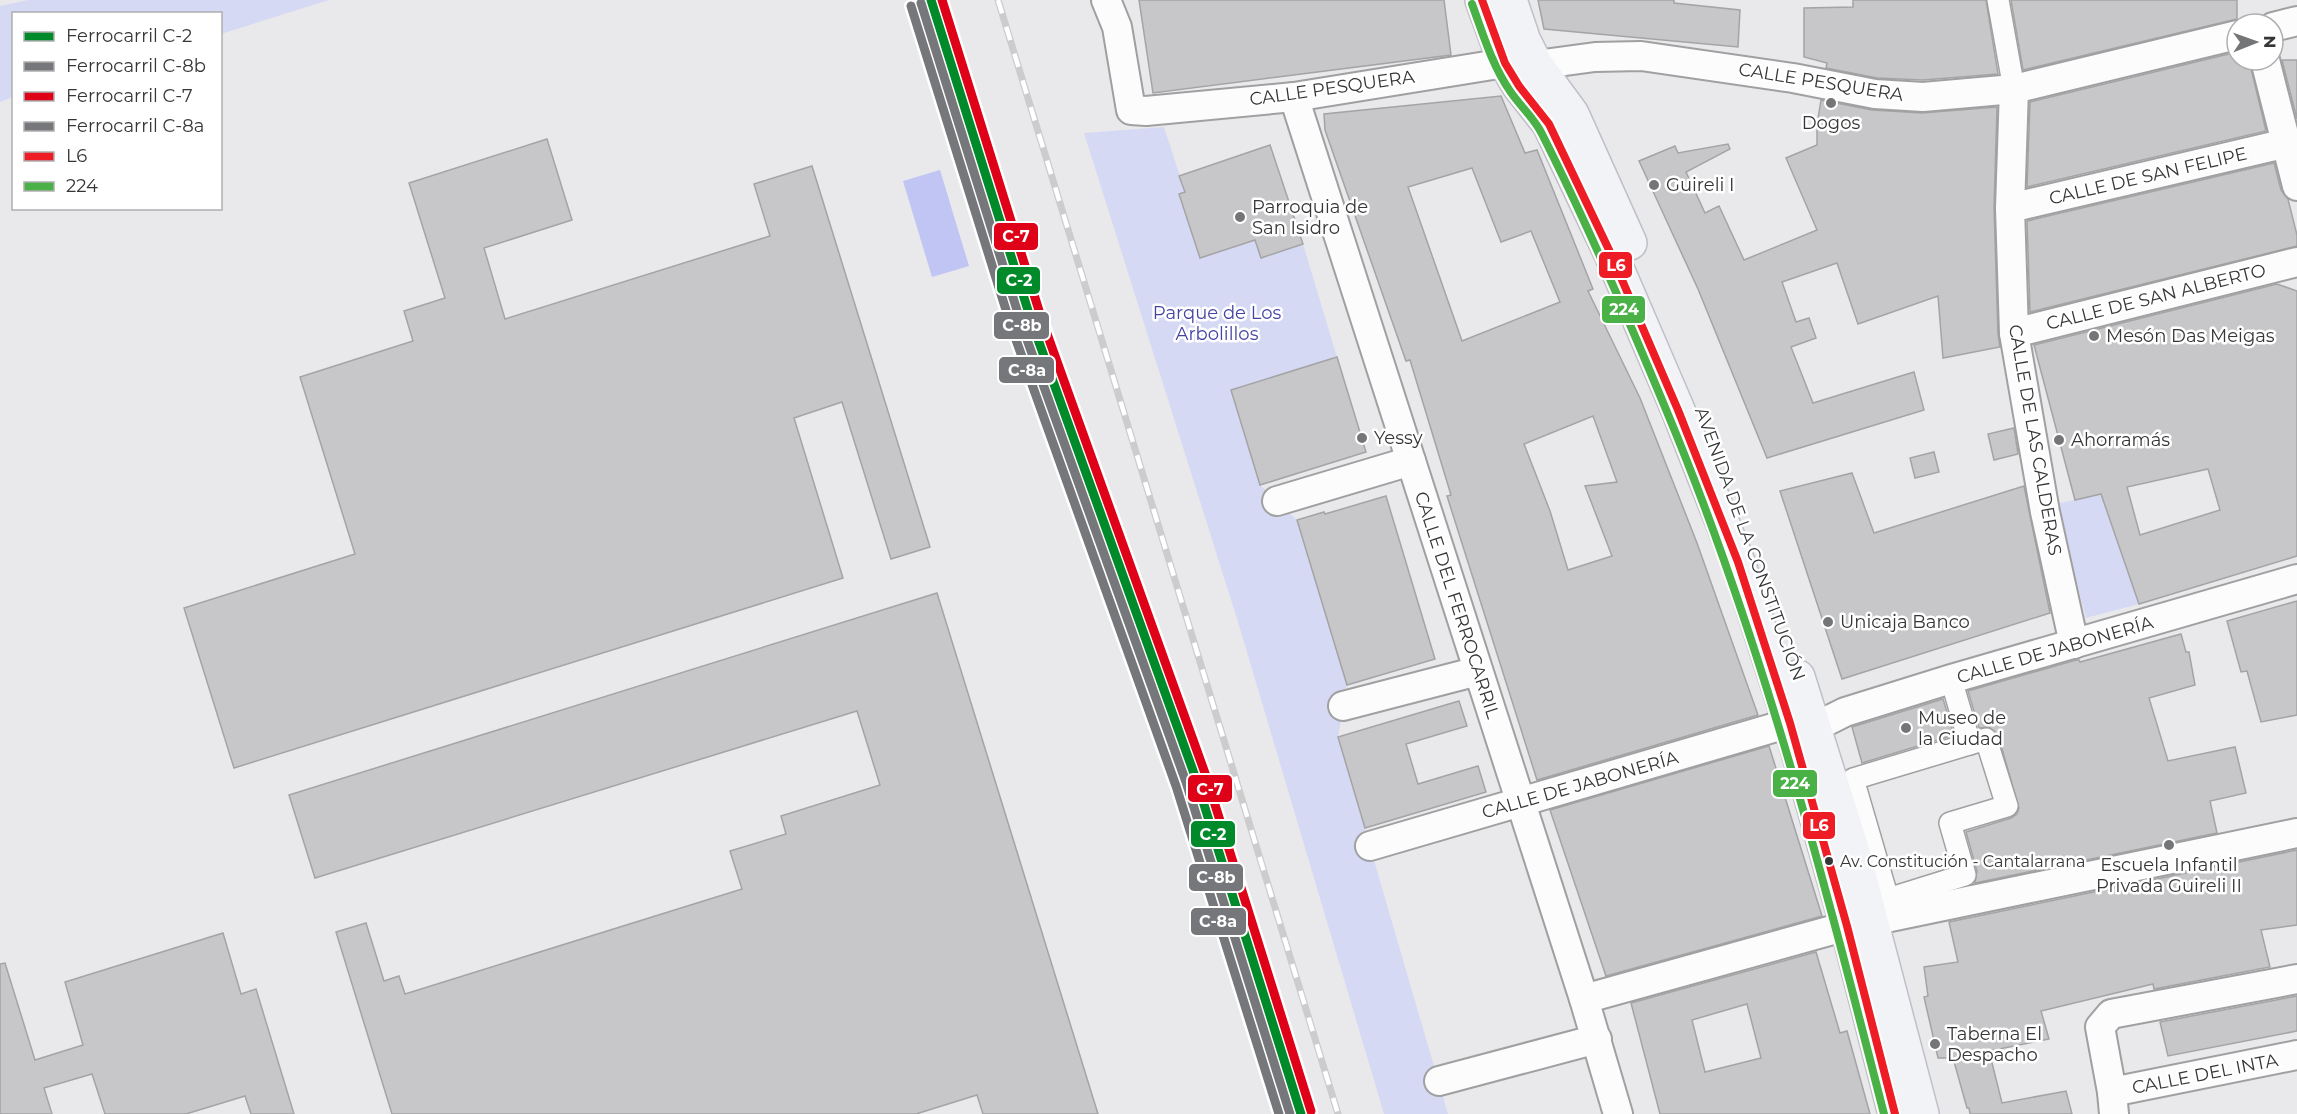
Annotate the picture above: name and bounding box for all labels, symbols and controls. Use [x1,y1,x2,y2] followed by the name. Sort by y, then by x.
[12,12,222,210] legend
[2225,12,2285,72] north arrow
[66,25,192,47] text: Ferrocarril C-2
[2260,35,2279,48] text: N
[66,55,206,77] text: Ferrocarril C-8b
[1737,58,1905,106] street label: CALLE PESQUERA
[1248,66,1416,110] street label: CALLE PESQUERA
[66,85,193,107] text: Ferrocarril C-7
[1824,96,1838,110] marker: Dogos
[1802,112,1860,134] place label: Dogos
[66,115,204,137] text: Ferrocarril C-8a
[2047,143,2249,209] street label: CALLE DE SAN FELIPE
[66,145,87,167] text: L6
[1666,174,1735,196] place label: Guireli I
[66,175,98,197] text: 224
[1647,178,1661,192] marker: Guireli I
[1252,196,1368,239] place label: Parroquia de San Isidro
[1233,210,1247,224] marker: Parroquia de San Isidro
[993,222,1039,251] line badge: C-7
[1002,227,1030,246] text: C-7
[1598,251,1633,279] line badge: L6
[1606,256,1626,275] text: L6
[2044,259,2268,335] street label: CALLE DE SAN ALBERTO
[996,266,1041,295] line badge: C-2
[1006,271,1032,290] text: C-2
[1601,295,1646,324] line badge: 224
[1609,300,1639,319] text: 224
[1153,302,1281,345] park label: Parque de Los Arbolillos
[993,311,1050,340] line badge: C-8b
[1002,316,1042,335] text: C-8b
[2004,323,2066,557] street label: CALLE DE LAS CALDERAS
[2106,325,2275,347] place label: Mesón Das Meigas
[2087,329,2101,343] marker: Mesón Das Meigas
[998,356,1055,384] line badge: C-8a
[1008,361,1046,380] text: C-8a
[1690,404,1810,684] street label: AVENIDA DE LA CONSTITUCIÓN
[1374,427,1423,449] place label: Yessy
[2071,429,2170,451] place label: Ahorramás
[1355,431,1369,445] marker: Yessy
[2052,433,2066,447] marker: Ahorramás
[1410,489,1504,722] street label: CALLE DEL FERROCARRIL
[1840,611,1970,633] place label: Unicaja Banco
[1954,611,2156,689] street label: CALLE DE JABONERÍA
[1821,615,1835,629] marker: Unicaja Banco
[1918,707,2006,750] place label: Museo de la Ciudad
[1899,721,1913,735] marker: Museo de la Ciudad
[1479,746,1681,824] street label: CALLE DE JABONERÍA
[1772,769,1818,798] line badge: 224
[1187,774,1233,803] line badge: C-7
[1780,774,1810,793] text: 224
[1196,780,1224,799] text: C-7
[1802,811,1836,840] line badge: L6
[1809,816,1829,835] text: L6
[1190,820,1236,848] line badge: C-2
[1200,825,1226,844] text: C-2
[2162,838,2176,852] marker: Escuela Infantil Privada Guireli II
[1840,852,2085,871] place label: Av. Constitución - Cantalarrana
[2096,854,2242,897] place label: Escuela Infantil Privada Guireli II
[1823,855,1835,867] marker: Av. Constitución - Cantalarrana
[1188,863,1244,892] line badge: C-8b
[1196,868,1236,887] text: C-8b
[1190,907,1247,936] line badge: C-8a
[1199,912,1237,931] text: C-8a
[1947,1023,2042,1066] place label: Taberna El Despacho
[1928,1037,1942,1051] marker: Taberna El Despacho
[2130,1049,2280,1099] street label: CALLE DEL INTA

